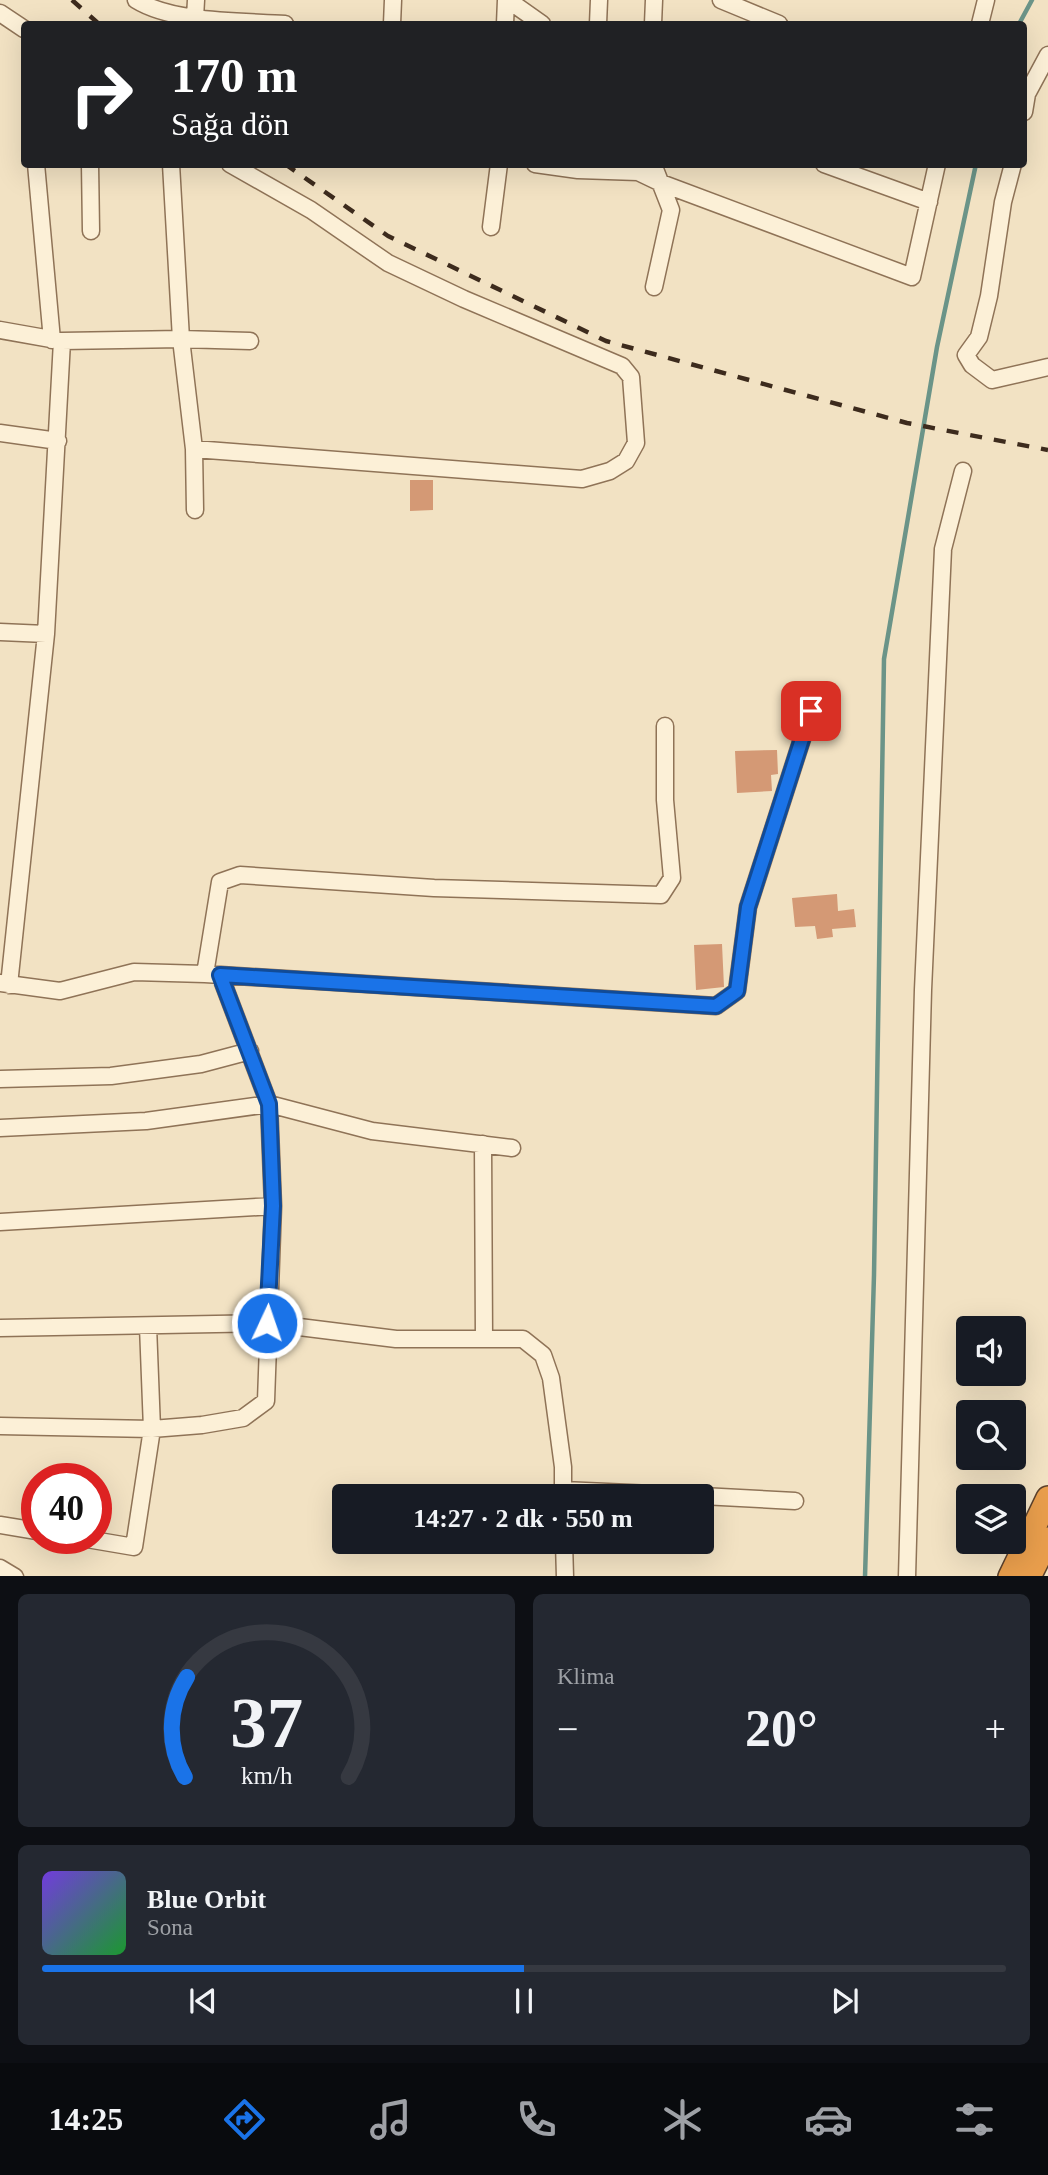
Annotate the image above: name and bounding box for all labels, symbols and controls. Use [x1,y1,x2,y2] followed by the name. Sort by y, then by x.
[171,48,298,103] text: 170 m
[56,49,147,140] icon: right
[171,106,289,142] text: Sağa dön
[781,681,841,741] pin
[792,692,830,730] icon: arrive
[230,1286,304,1360] position arrow
[956,1316,1026,1554] map controls
[956,1316,1026,1386] button: sound
[956,1400,1026,1470] button: search
[21,1463,112,1554] speed limit sign: 40
[956,1484,1026,1554] button: layers
[413,1504,633,1533] text: 14:27 · 2 dk · 550 m
[557,1664,615,1689] text: Klima
[230,1682,303,1763] text: 37
[745,1700,818,1757] text: 20°
[557,1708,578,1750] text: −
[985,1708,1006,1750] text: +
[241,1761,293,1788] text: km/h
[147,1885,266,1914] text: Blue Orbit
[147,1915,193,1940] text: Sona
[184,1982,222,2020] icon: previous
[505,1982,543,2020] icon: pause
[826,1982,864,2020] icon: next
[220,2095,269,2144] icon: directions
[366,2095,415,2144] icon: music
[512,2095,561,2144] icon: phone
[658,2095,707,2144] icon: climate
[804,2095,853,2144] icon: car
[950,2095,999,2144] icon: filters
[49,2101,123,2137] text: 14:25

